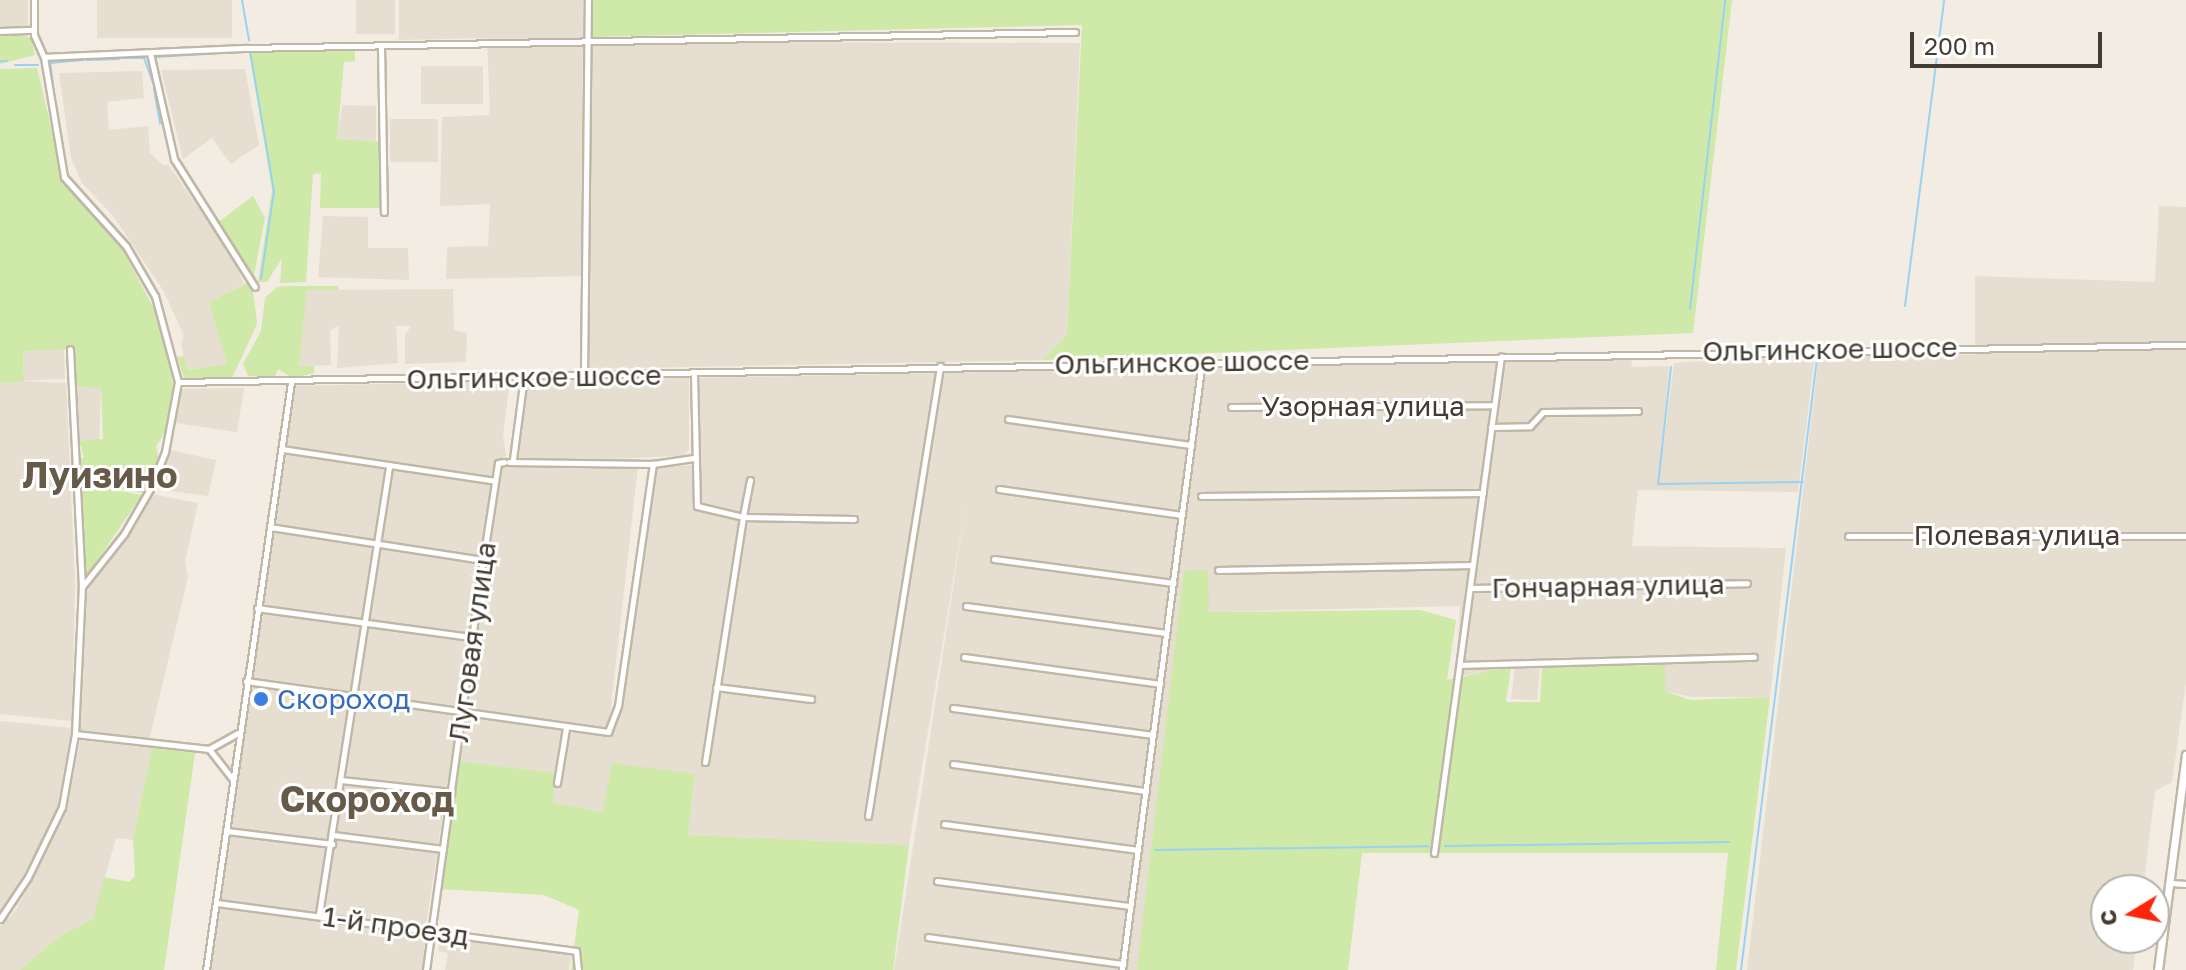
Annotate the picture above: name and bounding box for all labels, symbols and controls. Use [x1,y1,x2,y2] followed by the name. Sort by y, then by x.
[1914,16,2106,66] scale bar
[1924,31,1995,60] text: 200 m
[1702,330,1958,368] street label: Ольгинское шоссе
[1054,343,1310,381] street label: Ольгинское шоссе
[406,358,662,396] street label: Ольгинское шоссе
[1261,389,1465,423] street label: Узорная улица
[22,453,178,497] district label: Луизино
[1914,518,2120,552] street label: Полевая улица
[441,540,503,744] street label: Луговая улица
[1491,567,1725,605] street label: Гончарная улица
[277,682,410,716] place label: Скороход
[252,690,270,708] marker: Скороход
[280,777,454,821] district label: Скороход
[2090,874,2170,954] north arrow
[321,899,471,953] street label: 1-й проезд
[2093,908,2122,928] text: С

